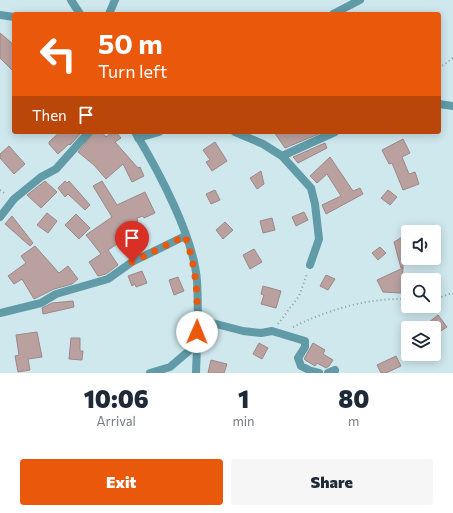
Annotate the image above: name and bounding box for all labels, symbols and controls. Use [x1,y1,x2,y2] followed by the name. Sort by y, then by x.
[98,26,163,60] text: 50 m
[32,28,84,80] icon: left
[98,60,167,82] text: Turn left
[75,104,97,126] icon: arrive
[32,106,67,124] text: Then
[115,221,149,262] pin
[401,225,441,361] map controls
[401,225,441,265] button: sound
[121,227,143,249] icon: arrive
[401,273,441,313] button: search
[176,311,218,353] position arrow
[401,321,441,361] button: layers
[84,384,149,413] text: 10:06
[238,384,249,413] text: 1
[338,384,369,413] text: 80
[97,413,136,429] text: Arrival
[232,413,255,429] text: min
[348,413,359,429] text: m
[20,459,223,505] button: Exit
[231,459,433,505] button: Share

